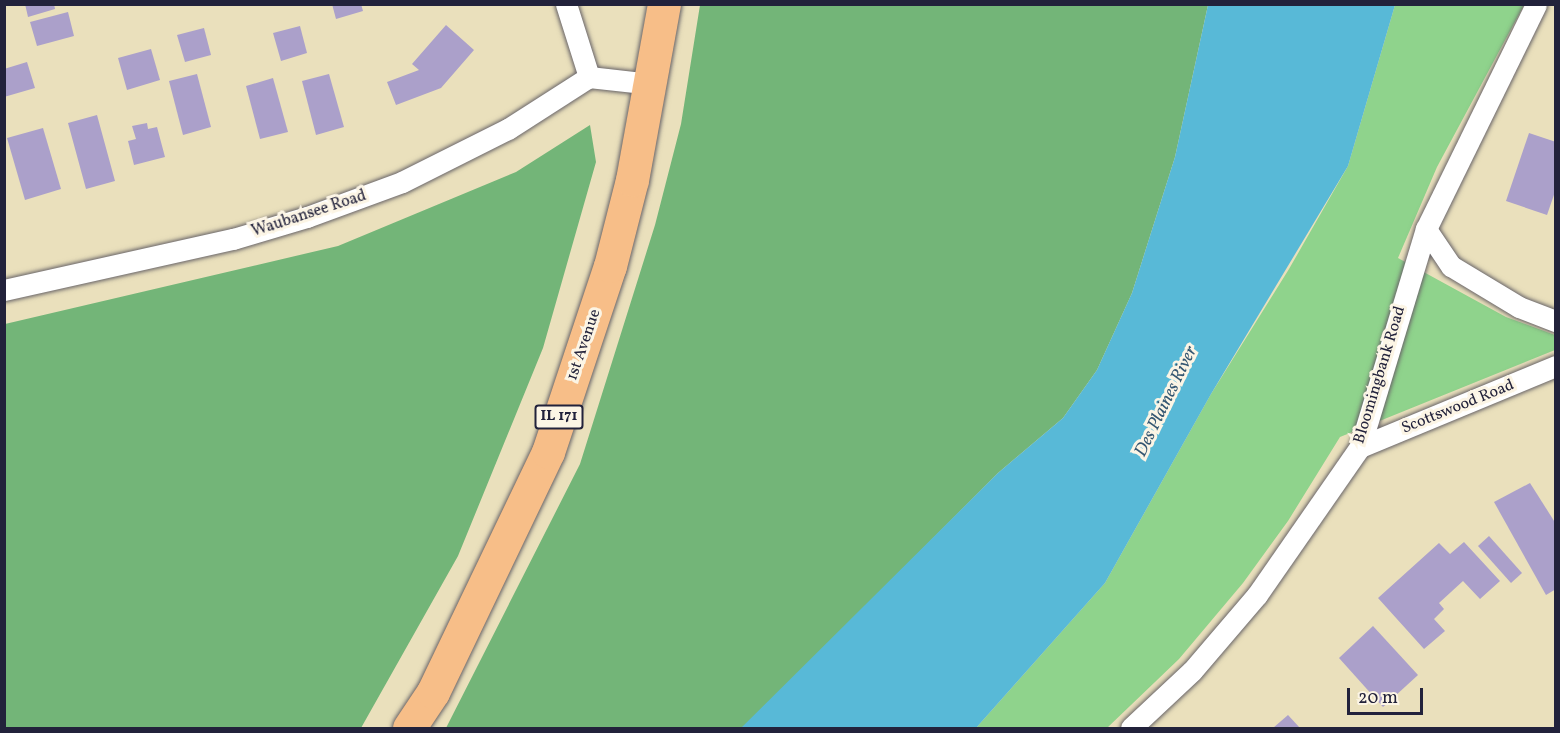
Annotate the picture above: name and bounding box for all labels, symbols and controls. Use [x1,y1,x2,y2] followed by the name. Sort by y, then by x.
[249,186,369,242] street label: Waubansee Road
[1350,304,1410,446] street label: Bloomingbank Road
[563,307,605,383] street label: 1st Avenue
[1131,343,1203,461] water label: Des Plaines River
[1399,376,1517,438] street label: Scottswood Road
[534,405,584,429] road number: IL 171
[1350,676,1426,714] scale bar
[1358,686,1398,711] text: 20 m

